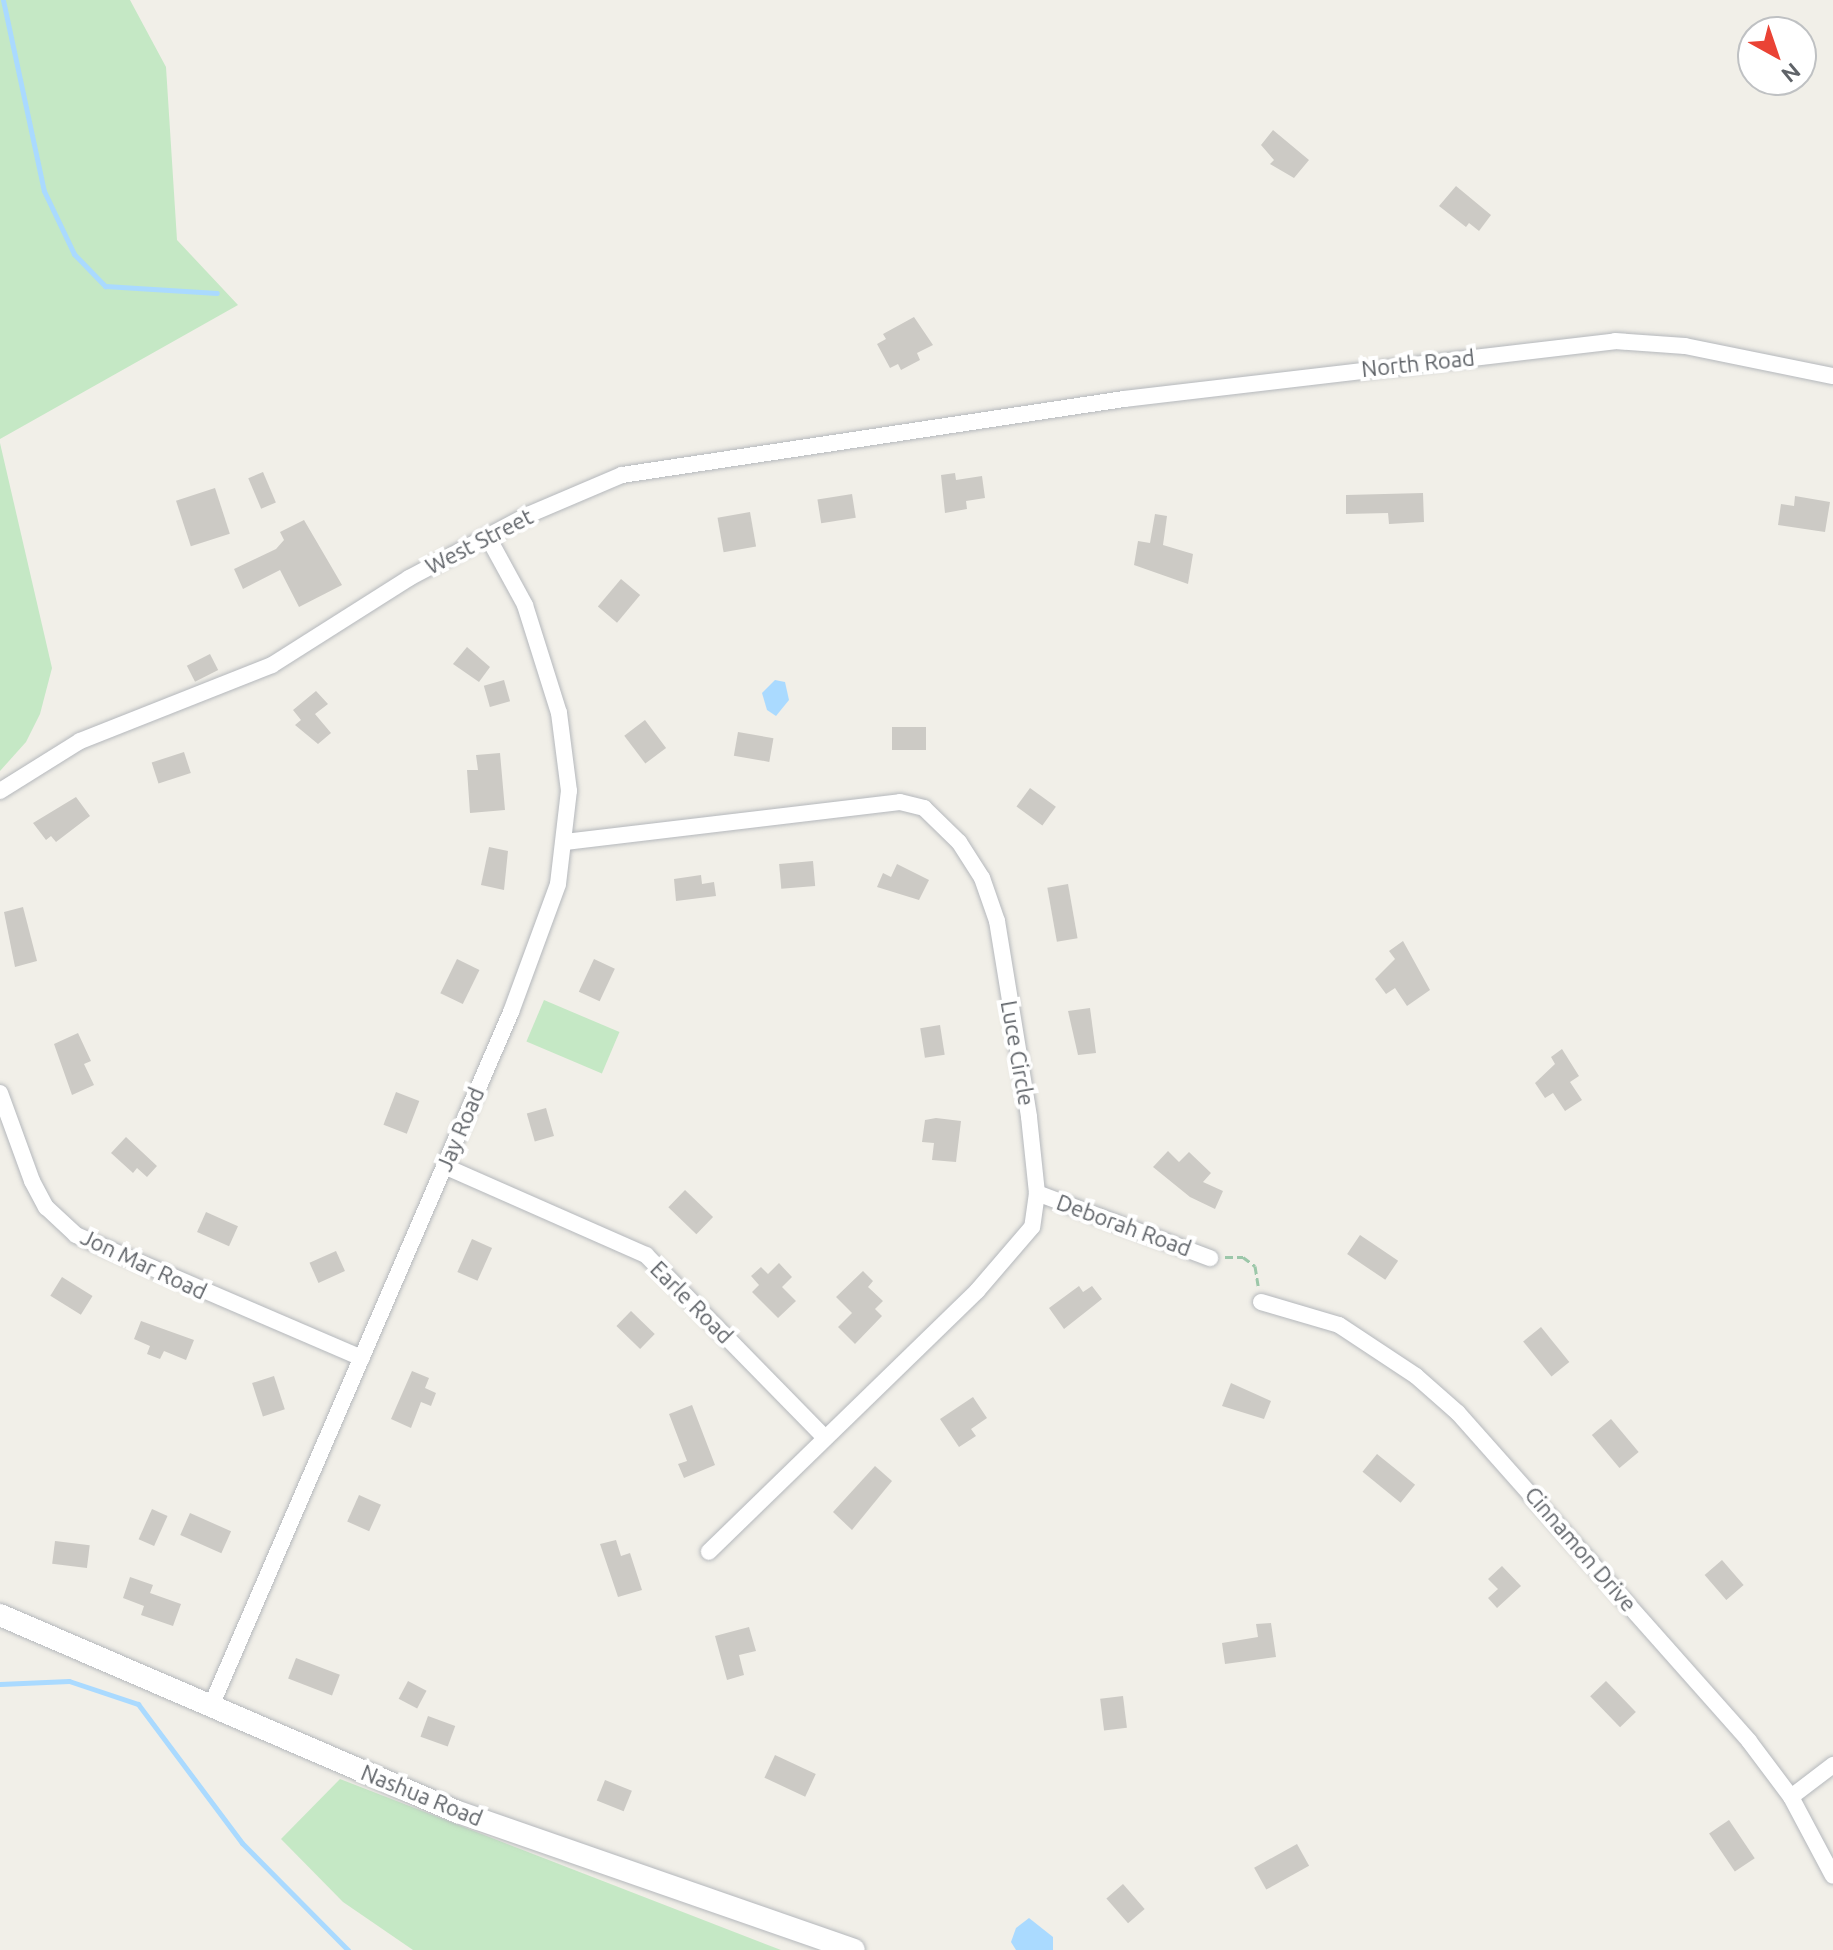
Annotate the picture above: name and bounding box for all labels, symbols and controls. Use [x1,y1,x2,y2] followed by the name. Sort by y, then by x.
[1737,16,1817,96] north arrow
[1777,58,1806,88] text: N
[1360,344,1476,382] street label: North Road
[421,503,537,579] street label: West Street
[996,998,1040,1108] street label: Luce Circle
[431,1083,489,1175] street label: Jay Road
[1053,1188,1195,1262] street label: Deborah Road
[77,1223,211,1305] street label: Jon Mar Road
[645,1255,739,1349] street label: Earle Road
[1520,1481,1642,1617] street label: Cinnamon Drive
[357,1759,487,1831] street label: Nashua Road

